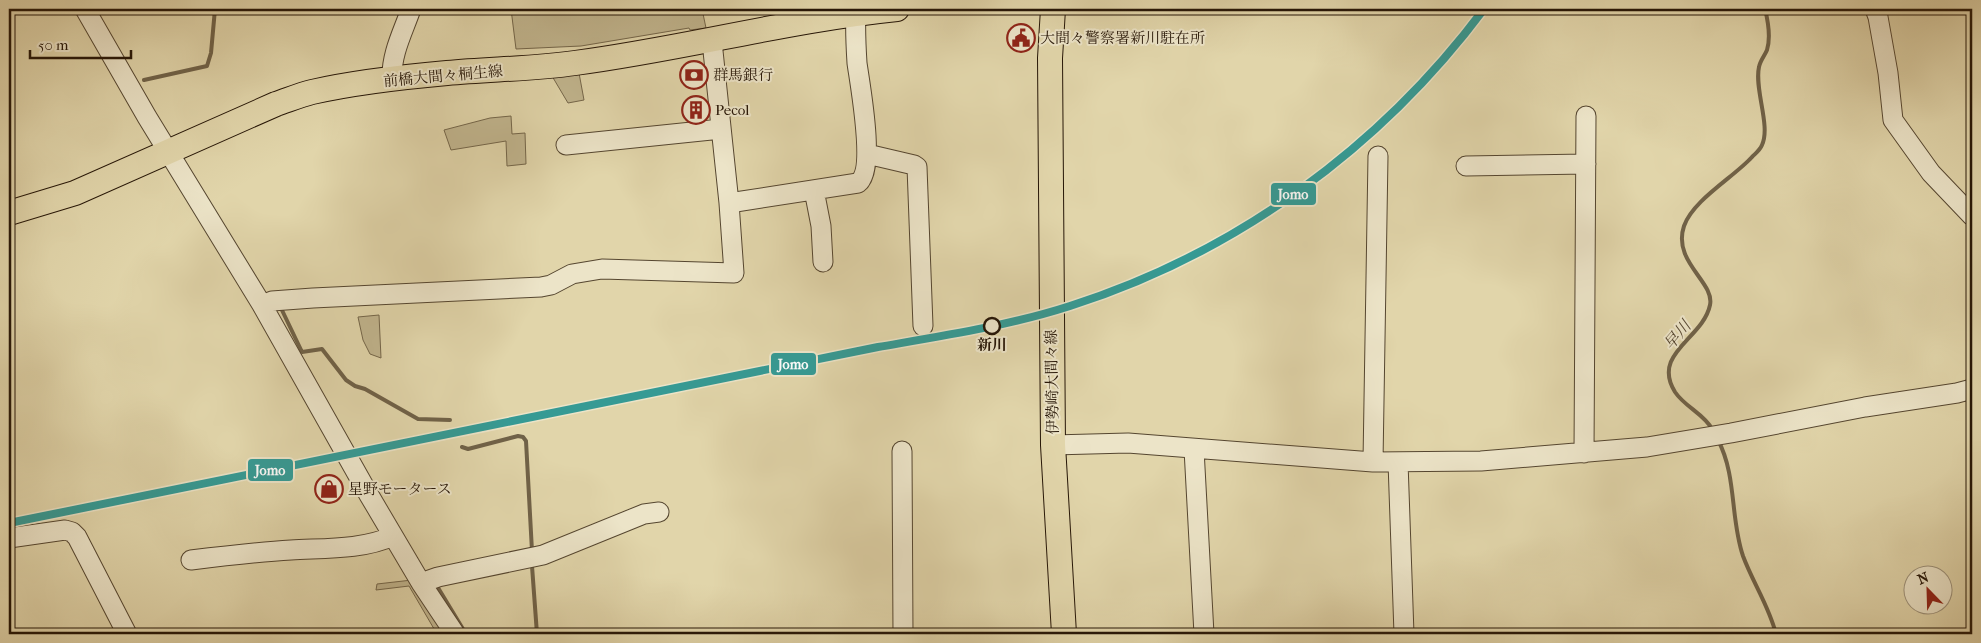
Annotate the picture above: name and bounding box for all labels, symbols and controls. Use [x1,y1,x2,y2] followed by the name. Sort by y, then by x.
[1006,23,1036,53] public building icon: 大間々警察署新川駐在所
[30,28,131,60] scale bar
[1040,29,1205,47] place label: 大間々警察署新川駐在所
[38,36,69,54] text: 50 m
[679,60,709,90] bank icon: 群馬銀行
[382,62,504,90] street label: 前橋大間々桐生線
[713,66,773,84] place label: 群馬銀行
[681,95,711,125] building icon: Pecol
[715,101,749,119] place label: Pecol
[1270,182,1317,206] line badge: Jomo
[1276,186,1308,203] text: Jomo
[1659,315,1696,353] water label: 早川
[983,317,1001,335] marker: 新川
[1042,329,1062,435] street label: 伊勢崎大間々線
[977,336,1007,354] place label: 新川
[770,352,817,376] line badge: Jomo
[776,356,808,373] text: Jomo
[247,458,294,482] line badge: Jomo
[253,462,285,479] text: Jomo
[314,474,344,504] shop icon: 星野モータース
[348,480,452,498] place label: 星野モータース
[1904,566,1954,616] north arrow
[1915,568,1932,588] text: N

